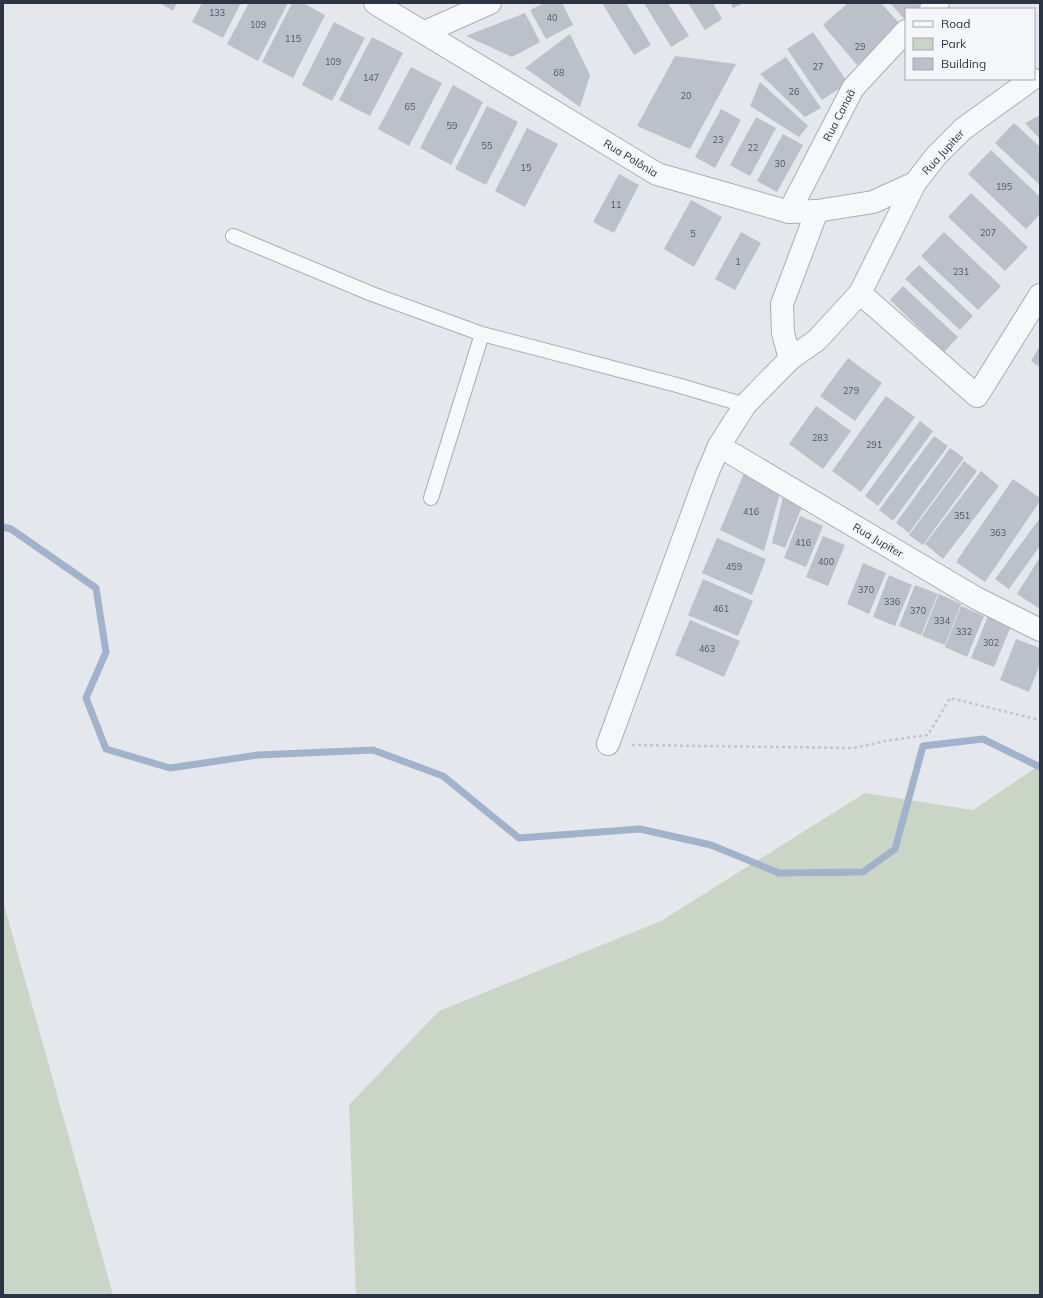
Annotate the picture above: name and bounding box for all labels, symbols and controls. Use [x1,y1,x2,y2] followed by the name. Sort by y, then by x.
[209,7,225,18] house number: 133
[905,8,1035,80] legend
[547,12,557,23] house number: 40
[941,16,970,31] text: Road
[250,19,266,30] house number: 109
[285,33,302,44] house number: 115
[941,36,967,51] text: Park
[855,41,865,52] house number: 29
[325,56,341,67] house number: 109
[941,56,986,71] text: Building
[813,61,823,72] house number: 27
[554,67,564,78] house number: 68
[363,72,379,83] house number: 147
[789,86,799,97] house number: 26
[820,87,858,144] street label: Rua Canaã
[681,90,691,101] house number: 20
[405,101,416,112] house number: 65
[447,120,457,131] house number: 59
[919,126,967,178] street label: Rua Jupiter
[713,134,723,145] house number: 23
[601,136,660,180] street label: Rua Polônia
[482,140,493,151] house number: 55
[748,142,758,153] house number: 22
[775,158,785,169] house number: 30
[521,162,532,173] house number: 15
[996,181,1013,192] house number: 195
[611,199,621,210] house number: 11
[980,227,996,238] house number: 207
[690,228,696,239] house number: 5
[735,256,741,267] house number: 1
[953,266,969,277] house number: 231
[843,385,859,396] house number: 279
[812,432,828,443] house number: 283
[866,439,882,450] house number: 291
[743,506,759,517] house number: 416
[954,510,970,521] house number: 351
[850,520,906,560] street label: Rua Jupiter
[990,527,1006,538] house number: 363
[795,537,811,548] house number: 416
[818,556,834,567] house number: 400
[726,561,742,572] house number: 459
[858,584,874,595] house number: 370
[884,596,900,607] house number: 336
[713,603,729,614] house number: 461
[910,605,926,616] house number: 370
[934,615,951,626] house number: 334
[956,626,972,637] house number: 332
[983,637,999,648] house number: 302
[699,643,715,654] house number: 463

